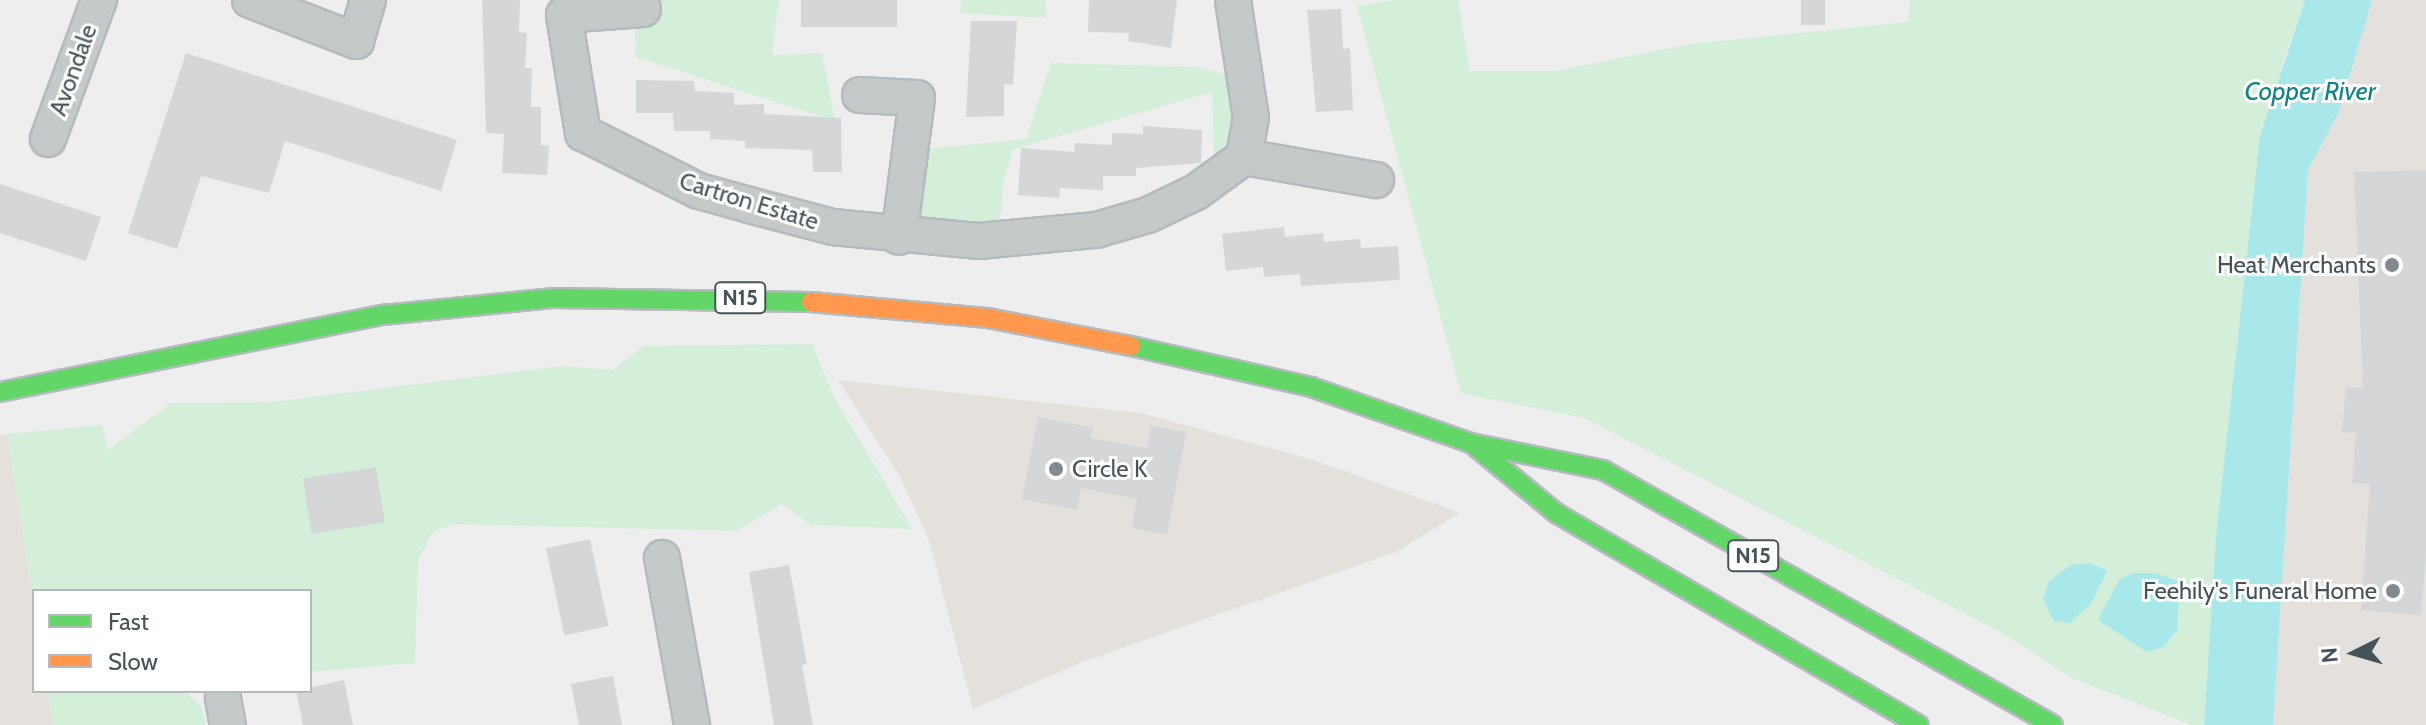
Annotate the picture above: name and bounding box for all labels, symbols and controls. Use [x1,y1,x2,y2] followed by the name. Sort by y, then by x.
[43,21,103,119] street label: Avondale
[2244,76,2376,108] water label: Copper River
[676,166,822,236] street label: Cartron Estate
[2217,251,2376,279] place label: Heat Merchants
[2383,256,2401,274] marker: Heat Merchants
[714,280,766,316] road number: N15
[1072,455,1148,483] place label: Circle K
[1047,460,1065,478] marker: Circle K
[1727,538,1779,574] road number: N15
[2143,577,2377,605] place label: Feehily's Funeral Home
[2384,582,2402,600] marker: Feehily's Funeral Home
[32,589,312,693] legend
[108,607,149,636] text: Fast
[2314,613,2394,693] north arrow
[2315,646,2344,664] text: N
[108,647,158,676] text: Slow

